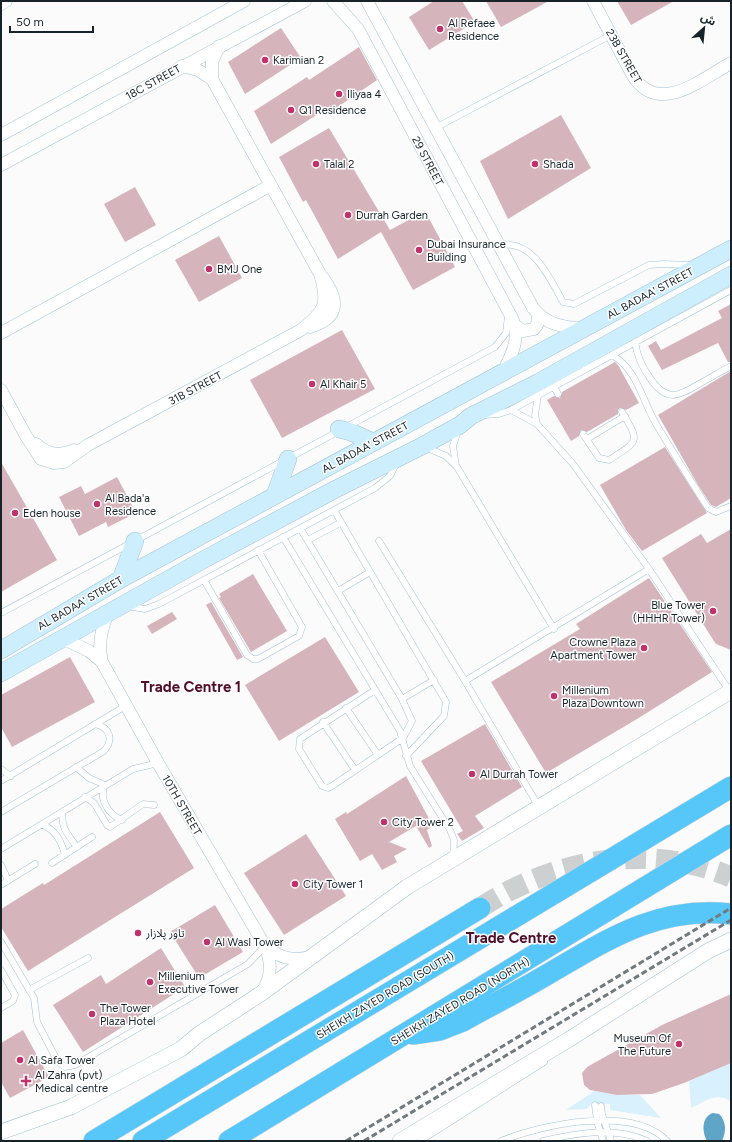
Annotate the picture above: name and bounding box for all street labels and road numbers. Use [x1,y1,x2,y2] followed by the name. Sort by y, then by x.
[603,27,644,86] street label: 23B STREET
[124,62,183,103] street label: 18C STREET
[409,134,446,188] street label: 29 STREET
[605,265,696,322] street label: AL BADAA' STREET
[166,369,224,408] street label: 31B STREET
[320,419,411,476] street label: AL BADAA' STREET
[35,574,125,633] street label: AL BADAA' STREET
[159,773,204,838] street label: 10TH STREET
[314,949,457,1042] street label: SHEIKH ZAYED ROAD (SOUTH)
[389,955,532,1048] street label: SHEIKH ZAYED ROAD (NORTH)

